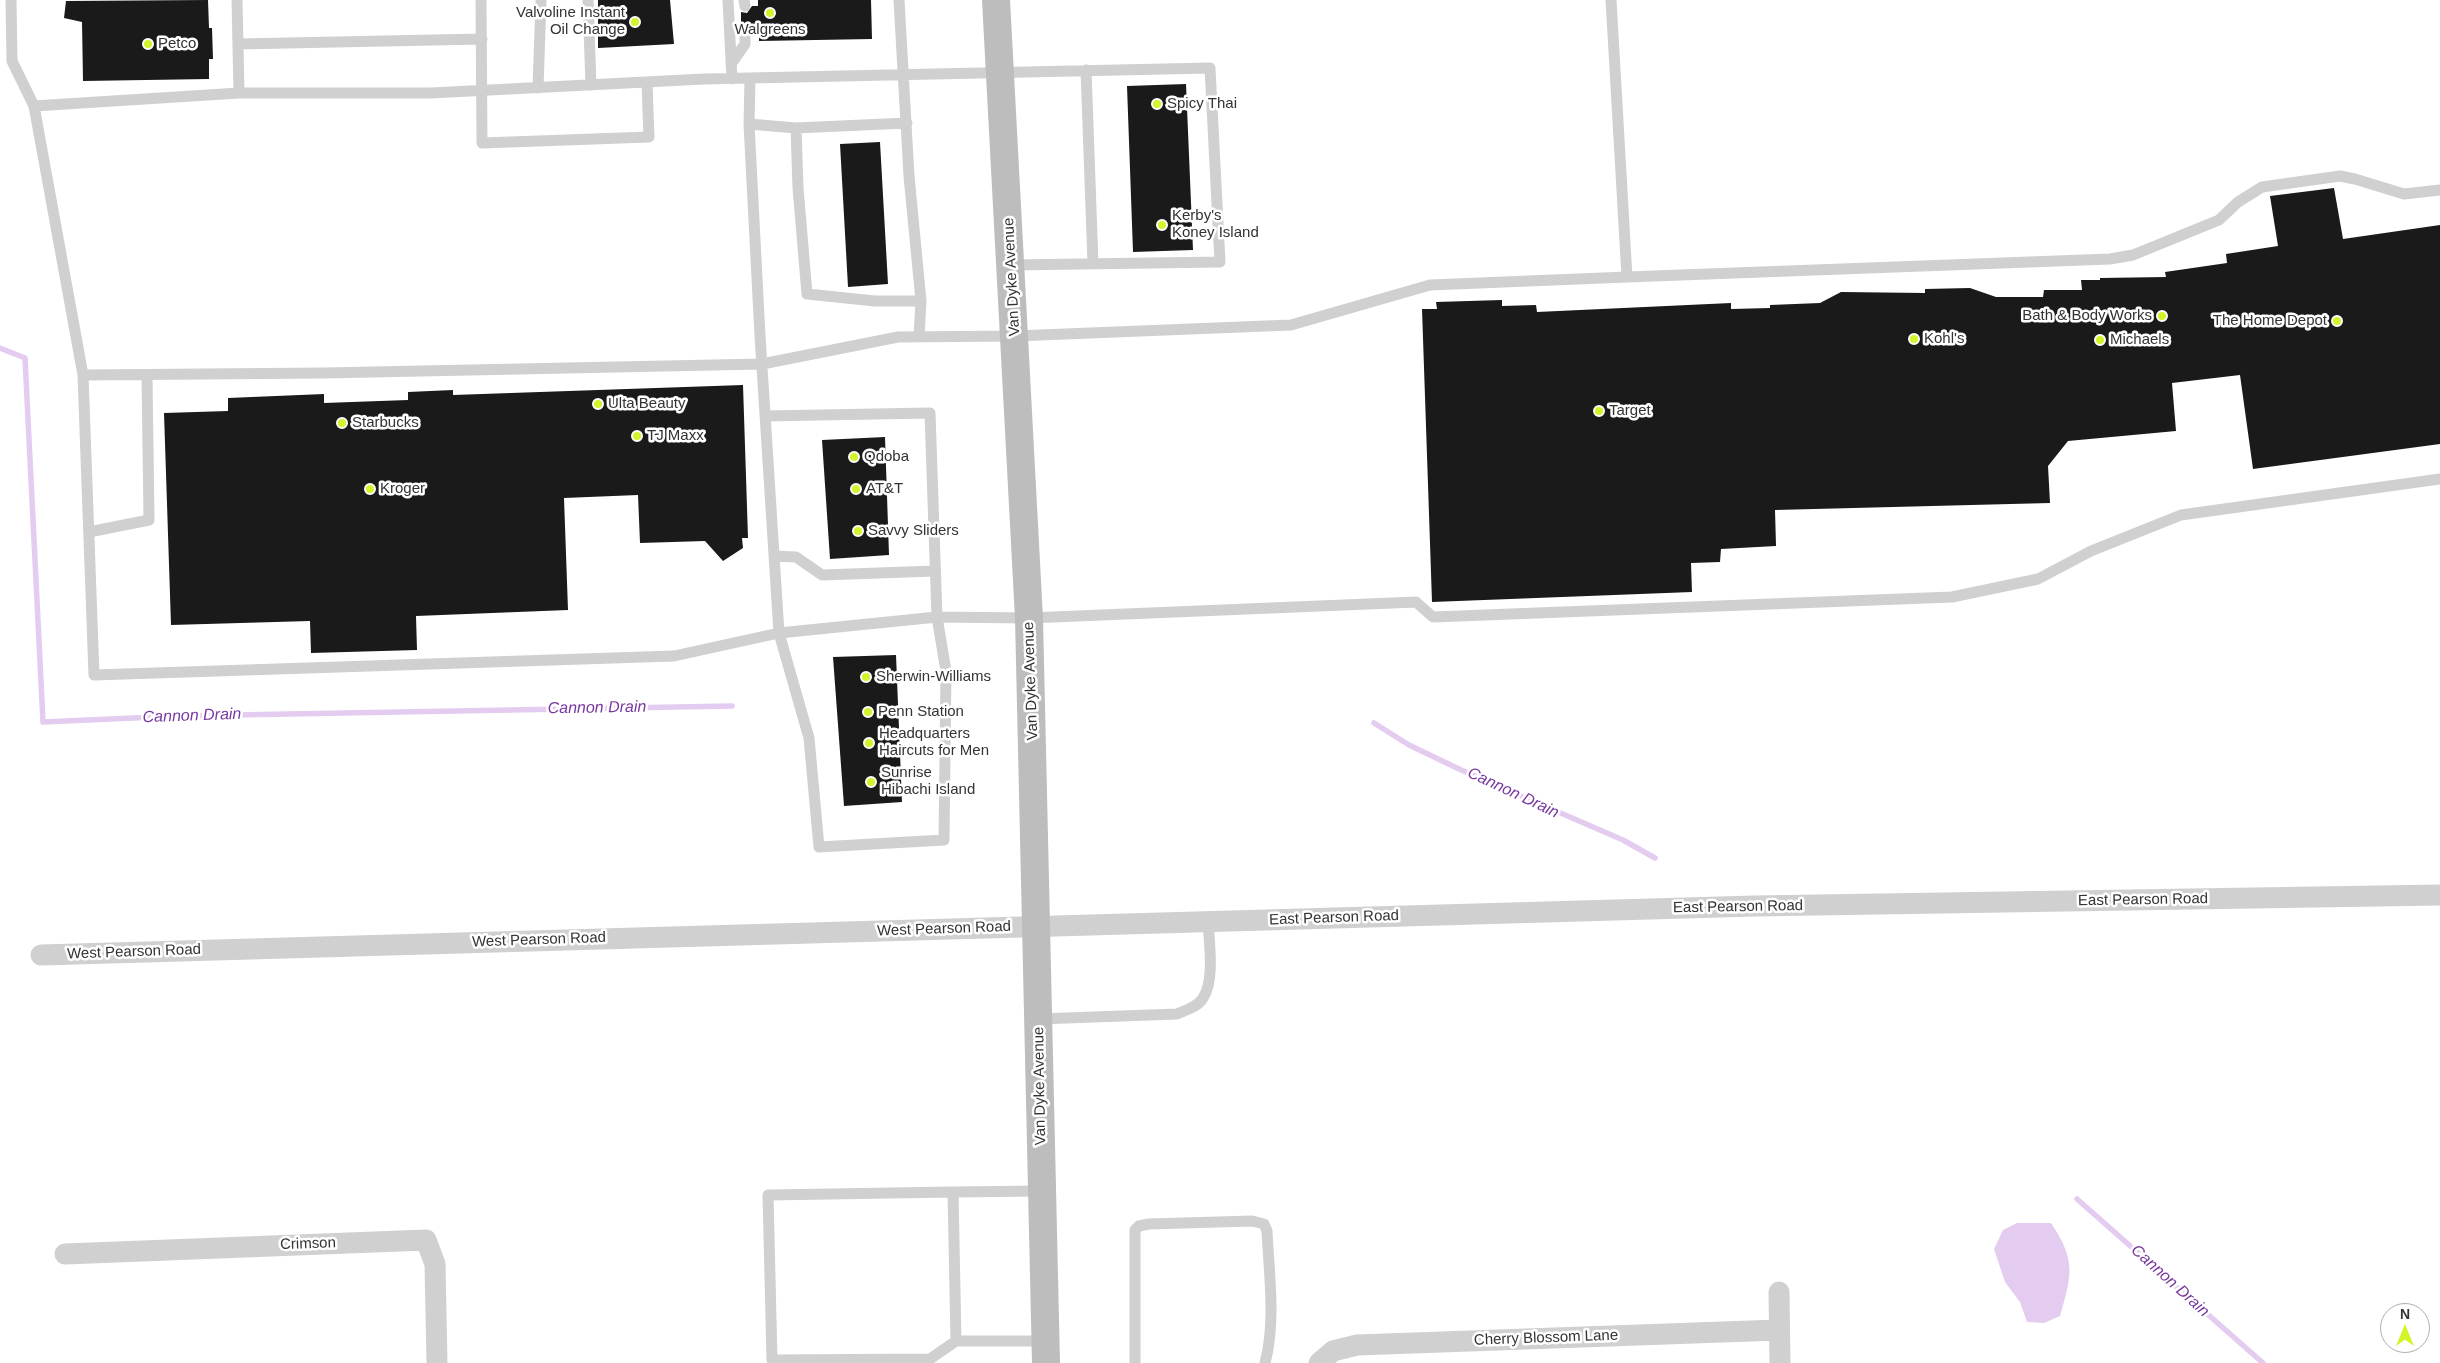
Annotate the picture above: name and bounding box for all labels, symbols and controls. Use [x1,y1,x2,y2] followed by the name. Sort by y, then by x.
[516,4,625,39] place label: Valvoline Instant Oil Change
[764,7,776,19] marker: Walgreens
[629,16,641,28] marker: Valvoline Instant Oil Change
[734,21,806,39] place label: Walgreens
[158,35,196,53] place label: Petco
[142,38,154,50] marker: Petco
[1167,95,1237,113] place label: Spicy Thai
[1151,98,1163,110] marker: Spicy Thai
[1172,207,1259,242] place label: Kerby's Koney Island
[1000,217,1024,337] street label: Van Dyke Avenue
[1156,219,1168,231] marker: Kerby's Koney Island
[2022,307,2152,325] place label: Bath & Body Works
[2156,310,2168,322] marker: Bath & Body Works
[2213,312,2327,330] place label: The Home Depot
[2331,315,2343,327] marker: The Home Depot
[1924,330,1964,348] place label: Kohl's
[2110,331,2169,349] place label: Michaels
[1908,333,1920,345] marker: Kohl's
[2094,334,2106,346] marker: Michaels
[608,395,686,413] place label: Ulta Beauty
[592,398,604,410] marker: Ulta Beauty
[1609,402,1651,420] place label: Target
[1593,405,1605,417] marker: Target
[352,414,419,432] place label: Starbucks
[336,417,348,429] marker: Starbucks
[647,427,704,445] place label: TJ Maxx
[631,430,643,442] marker: TJ Maxx
[864,448,909,466] place label: Qdoba
[848,451,860,463] marker: Qdoba
[380,480,425,498] place label: Kroger
[866,480,903,498] place label: AT&T
[364,483,376,495] marker: Kroger
[850,483,862,495] marker: AT&T
[868,522,959,540] place label: Savvy Sliders
[852,525,864,537] marker: Savvy Sliders
[1020,621,1042,741] street label: Van Dyke Avenue
[876,668,991,686] place label: Sherwin-Williams
[860,671,872,683] marker: Sherwin-Williams
[547,698,647,718] water label: Cannon Drain
[878,703,964,721] place label: Penn Station
[142,705,242,727] water label: Cannon Drain
[862,706,874,718] marker: Penn Station
[879,725,989,760] place label: Headquarters Haircuts for Men
[863,737,875,749] marker: Headquarters Haircuts for Men
[1464,763,1562,823] water label: Cannon Drain
[881,764,975,799] place label: Sunrise Hibachi Island
[865,776,877,788] marker: Sunrise Hibachi Island
[2078,890,2208,910] street label: East Pearson Road
[1673,897,1803,917] street label: East Pearson Road
[1269,907,1399,929] street label: East Pearson Road
[877,918,1011,940] street label: West Pearson Road
[472,929,606,951] street label: West Pearson Road
[67,941,201,963] street label: West Pearson Road
[1030,1027,1050,1145] street label: Van Dyke Avenue
[280,1234,336,1254] street label: Crimson
[2127,1241,2213,1321] water label: Cannon Drain
[2380,1303,2430,1353] north arrow
[2400,1306,2410,1322] text: N
[1474,1326,1618,1350] street label: Cherry Blossom Lane

